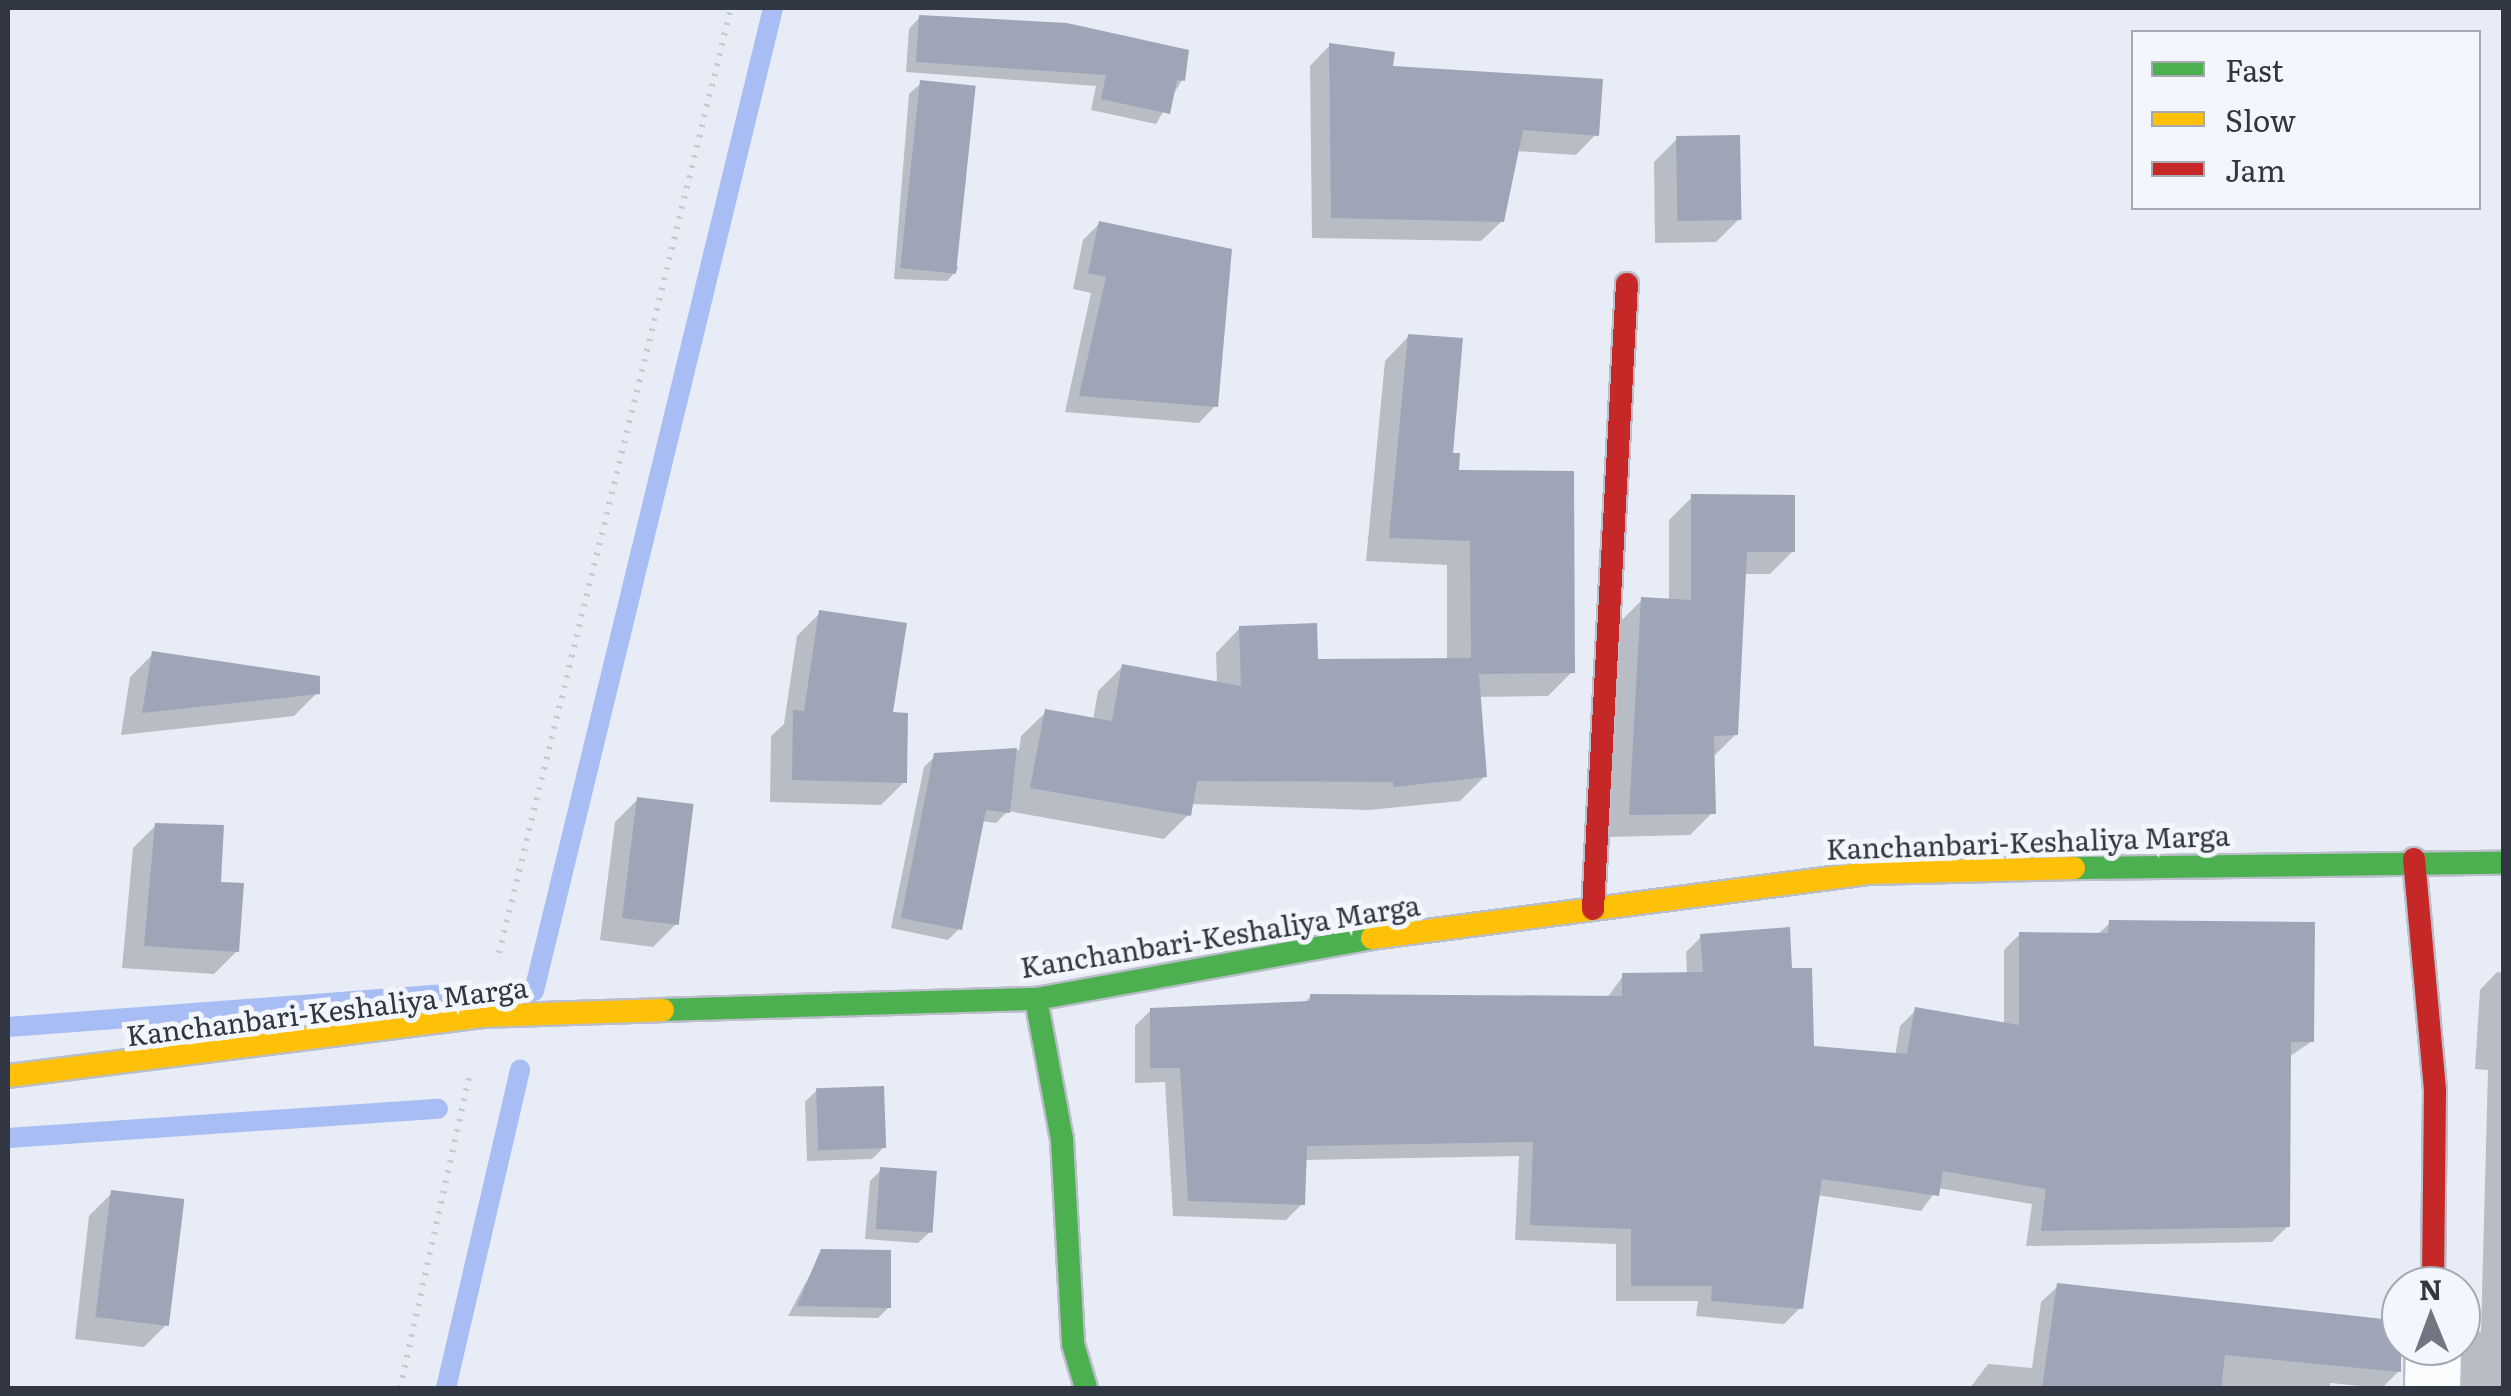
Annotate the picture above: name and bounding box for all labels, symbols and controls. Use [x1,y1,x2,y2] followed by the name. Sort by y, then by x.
[2131,30,2481,210] legend
[2225,47,2284,91] text: Fast
[2225,97,2296,141] text: Slow
[2225,147,2285,191] text: Jam
[1825,817,2231,865] street label: Kanchanbari-Keshaliya Marga
[1018,887,1422,983] street label: Kanchanbari-Keshaliya Marga
[124,969,530,1051] street label: Kanchanbari-Keshaliya Marga
[2381,1266,2481,1366] north arrow
[2418,1267,2443,1309] text: N

